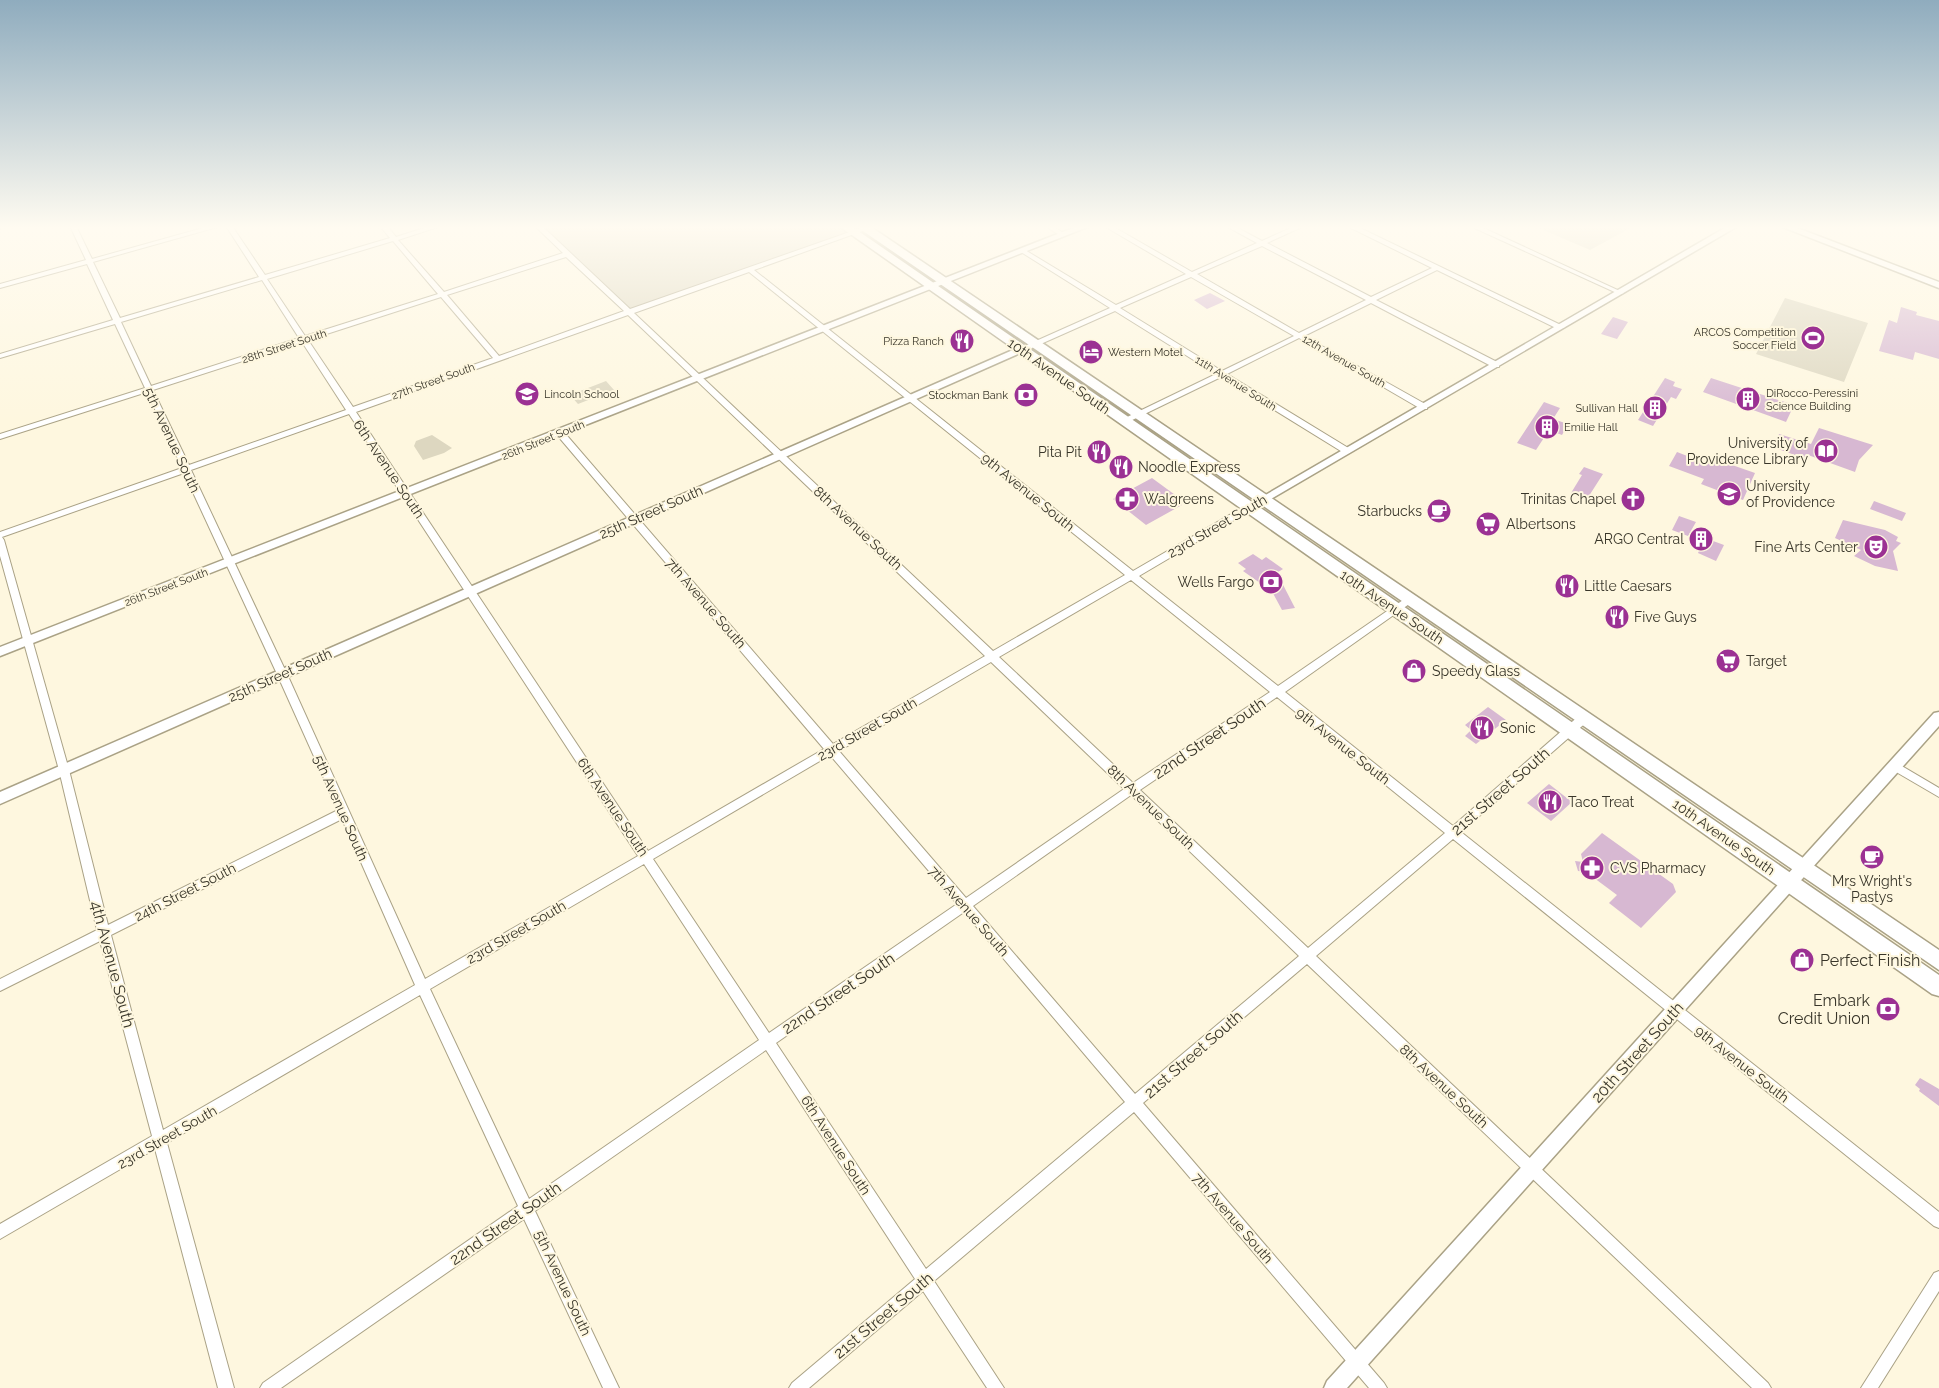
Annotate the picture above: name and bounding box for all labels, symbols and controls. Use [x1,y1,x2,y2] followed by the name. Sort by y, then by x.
[1800,325,1826,351] sports icon: ARCOS Competition Soccer Field
[1694,326,1796,352] place label: ARCOS Competition Soccer Field
[240,327,328,366] street label: 28th Street South
[949,328,975,354] restaurant icon: Pizza Ranch
[1300,332,1388,391] street label: 12th Avenue South
[883,335,944,348] place label: Pizza Ranch
[1005,335,1113,417] street label: 10th Avenue South
[1078,339,1104,365] hotel icon: Western Motel
[1108,346,1183,359] place label: Western Motel
[1193,353,1279,414] street label: 11th Avenue South
[390,360,477,403] street label: 27th Street South
[514,381,540,407] school or university icon: Lincoln School
[1013,382,1039,408] bank icon: Stockman Bank
[141,385,203,495] street label: 5th Avenue South
[1735,386,1761,412] building icon: DiRocco-Peressini Science Building
[1766,387,1858,413] place label: DiRocco-Peressini Science Building
[544,388,619,401] place label: Lincoln School
[929,389,1008,402] place label: Stockman Bank
[1642,395,1668,421] building icon: Sullivan Hall
[1575,402,1638,415] place label: Sullivan Hall
[1534,414,1560,440] building icon: Emilie Hall
[350,417,428,521] street label: 6th Avenue South
[500,418,587,463] street label: 26th Street South
[1564,421,1618,434] place label: Emilie Hall
[1687,435,1809,467] place label: University of Providence Library
[1813,438,1839,464] library icon: University of Providence Library
[1086,439,1112,465] restaurant icon: Pita Pit
[1038,444,1082,460] place label: Pita Pit
[978,450,1078,534] street label: 9th Avenue South
[1108,454,1134,480] restaurant icon: Noodle Express
[1138,459,1241,475] place label: Noodle Express
[1746,478,1835,510] place label: University of Providence
[1716,481,1742,507] school or university icon: University of Providence
[597,482,705,542] street label: 25th Street South
[810,483,906,573] street label: 8th Avenue South
[1114,486,1140,512] pharmacy icon: Walgreens
[1620,486,1646,512] church icon: Trinitas Chapel
[1144,491,1214,507] place label: Walgreens
[1164,491,1270,561] street label: 23rd Street South
[1521,491,1616,507] place label: Trinitas Chapel
[1426,498,1452,524] cafe icon: Starbucks
[1358,503,1422,519] place label: Starbucks
[1475,511,1501,537] supermarket icon: Albertsons
[1506,516,1576,532] place label: Albertsons
[1688,526,1714,552] building icon: ARGO Central
[1594,531,1684,547] place label: ARGO Central
[1863,534,1889,560] theatre icon: Fine Arts Center
[1754,539,1858,555] place label: Fine Arts Center
[663,555,749,651] street label: 7th Avenue South
[123,566,210,609] street label: 26th Street South
[1337,566,1447,648] street label: 10th Avenue South
[1258,569,1284,595] bank icon: Wells Fargo
[1554,573,1580,599] restaurant icon: Little Caesars
[1177,574,1254,590] place label: Wells Fargo
[1584,578,1672,594] place label: Little Caesars
[1604,604,1630,630] restaurant icon: Five Guys
[1634,609,1697,625] place label: Five Guys
[226,645,334,705] street label: 25th Street South
[1715,648,1741,674] supermarket icon: Target
[1746,653,1787,669] place label: Target
[1401,658,1427,684] shop icon: Speedy Glass
[1432,663,1520,679] place label: Speedy Glass
[814,694,920,764] street label: 23rd Street South
[1149,694,1269,783] street label: 22nd Street South
[1293,704,1393,788] street label: 9th Avenue South
[1469,715,1495,741] restaurant icon: Sonic
[1500,720,1536,736] place label: Sonic
[1447,743,1553,839] street label: 21st Street South
[310,753,372,863] street label: 5th Avenue South
[574,755,652,859] street label: 6th Avenue South
[1104,761,1198,853] street label: 8th Avenue South
[1537,789,1563,815] restaurant icon: Taco Treat
[1568,794,1635,810] place label: Taco Treat
[1670,796,1778,878] street label: 10th Avenue South
[1859,844,1885,870] cafe icon: Mrs Wright's Pastys
[1579,855,1605,881] pharmacy icon: CVS Pharmacy
[132,860,238,924] street label: 24th Street South
[1610,860,1706,876] place label: CVS Pharmacy
[926,863,1012,959] street label: 7th Avenue South
[1832,873,1912,905] place label: Mrs Wright's Pastys
[463,897,569,967] street label: 23rd Street South
[86,899,139,1030] street label: 4th Avenue South
[1789,947,1815,973] shop icon: Perfect Finish
[778,949,898,1038] street label: 22nd Street South
[1820,951,1920,970] place label: Perfect Finish
[1778,991,1871,1028] place label: Embark Credit Union
[1875,996,1901,1022] bank icon: Embark Credit Union
[1587,998,1688,1107] street label: 20th Street South
[1140,1006,1246,1102] street label: 21st Street South
[1692,1022,1792,1106] street label: 9th Avenue South
[1396,1041,1492,1131] street label: 8th Avenue South
[798,1092,874,1198] street label: 6th Avenue South
[114,1102,220,1172] street label: 23rd Street South
[1190,1170,1276,1266] street label: 7th Avenue South
[446,1178,565,1269] street label: 22nd Street South
[532,1228,594,1338] street label: 5th Avenue South
[830,1268,937,1363] street label: 21st Street South

